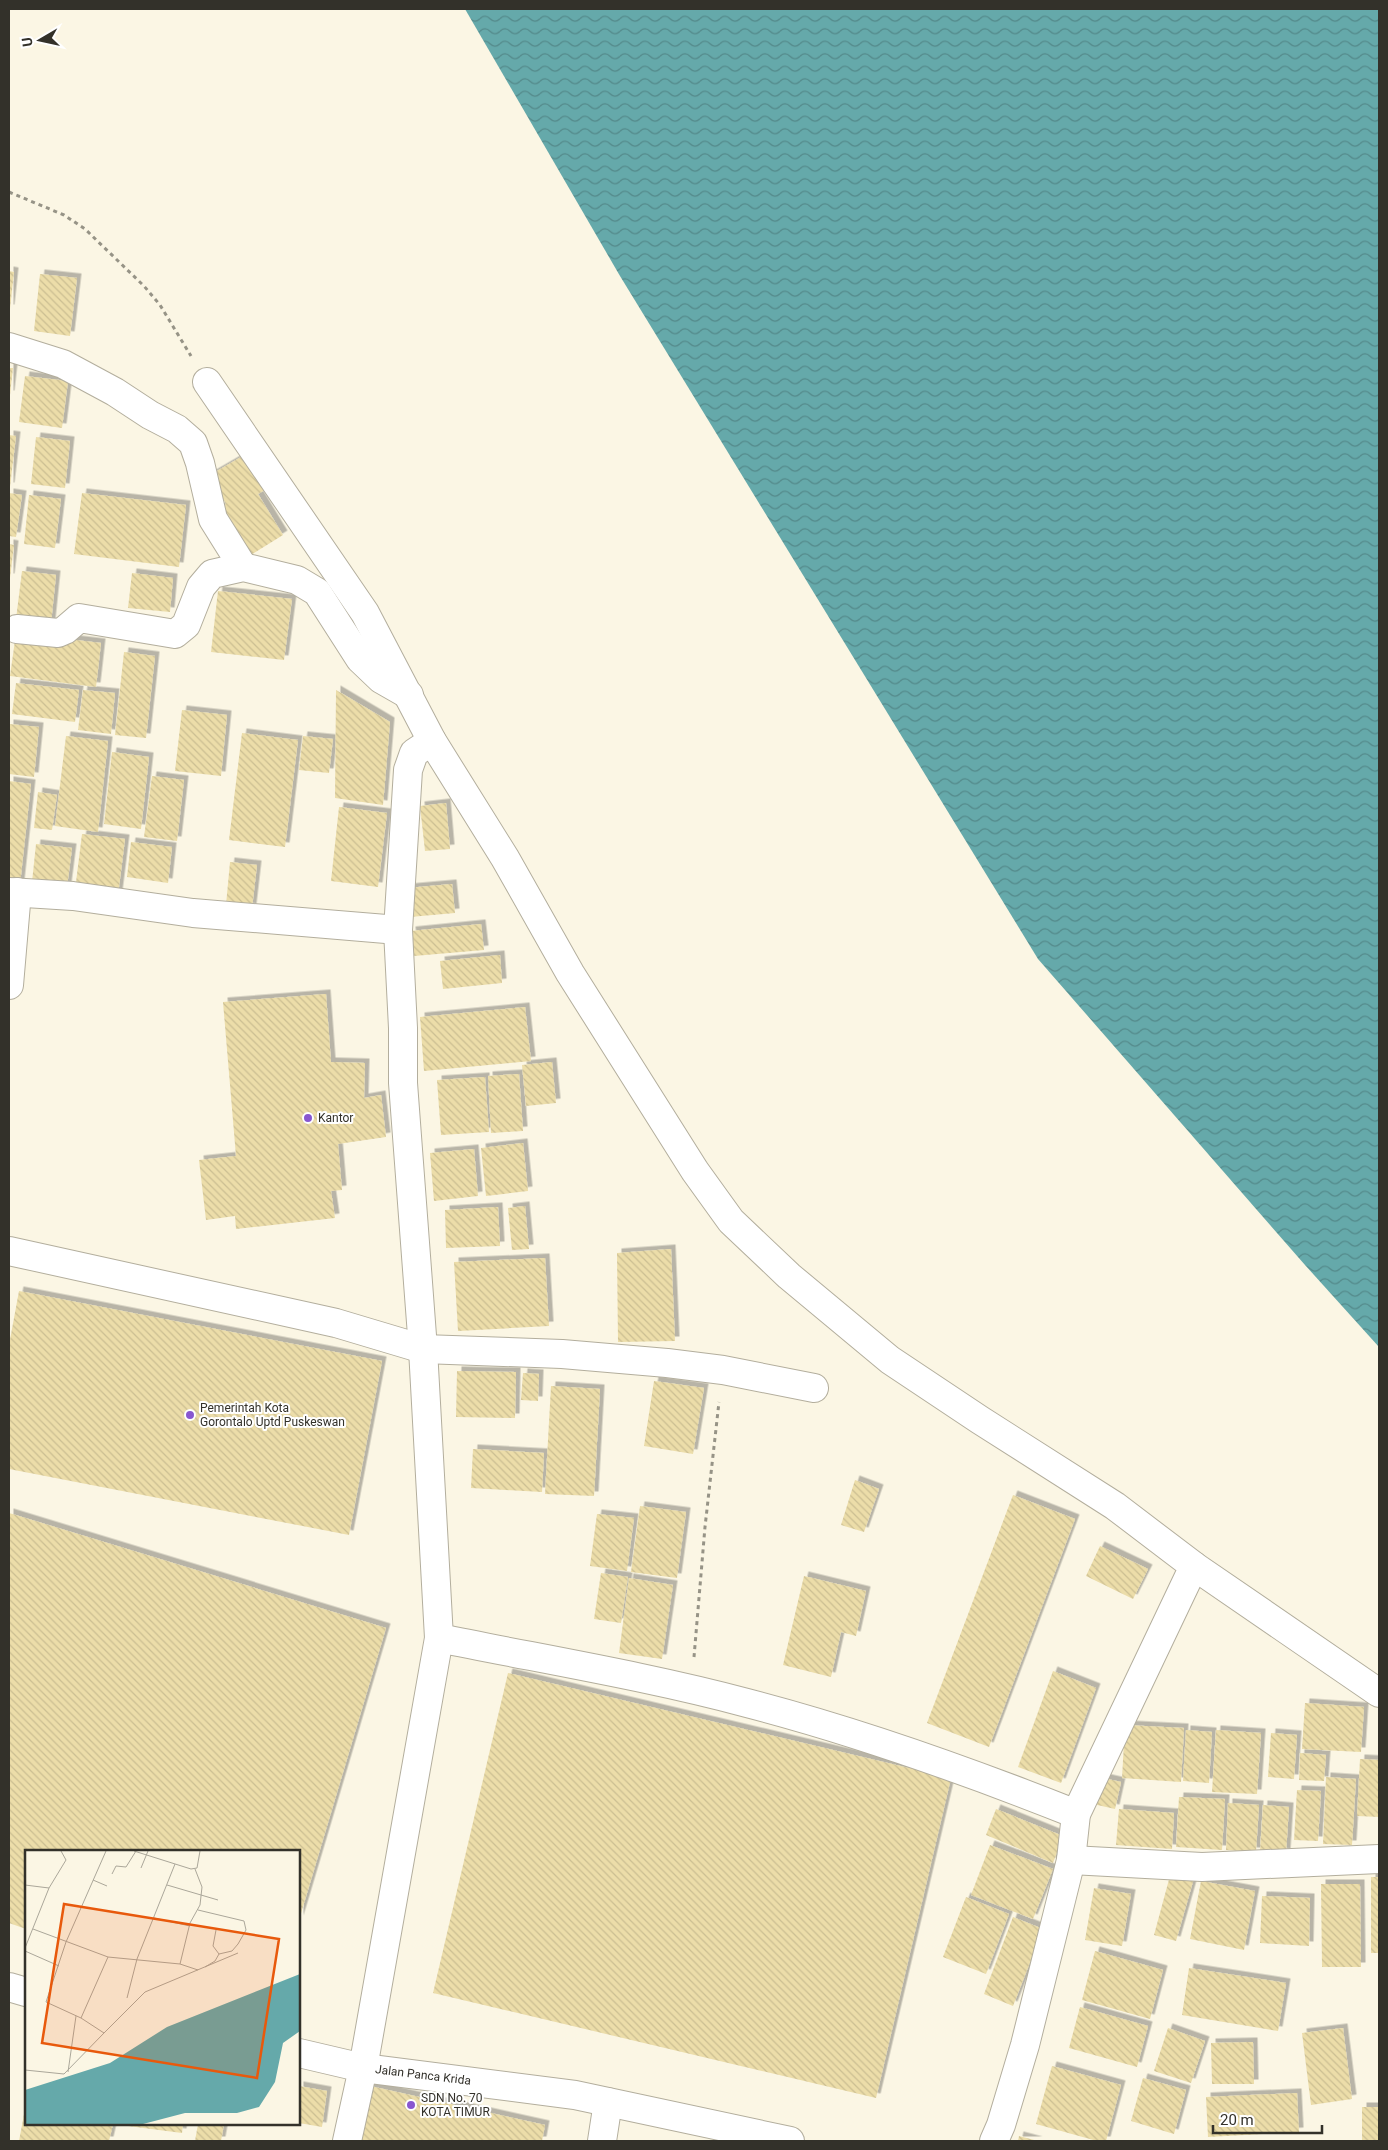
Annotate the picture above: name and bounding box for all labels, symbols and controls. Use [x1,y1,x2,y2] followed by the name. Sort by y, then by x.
[15,15,65,65] north arrow
[19,36,36,48] text: U
[318,1111,353,1125] place label: Kantor
[302,1112,314,1124] marker: Kantor
[200,1401,345,1429] place label: Pemerintah Kota Gorontalo Uptd Puskeswan
[184,1409,196,1421] marker: Pemerintah Kota Gorontalo Uptd Puskeswan
[25,1850,300,2125] inset map
[374,2062,472,2088] street label: Jalan Panca Krida
[421,2091,490,2119] place label: SDN No. 70 KOTA TIMUR
[405,2099,417,2111] marker: SDN No. 70 KOTA TIMUR
[1213,2102,1322,2134] scale bar
[1220,2111,1254,2129] text: 20 m

